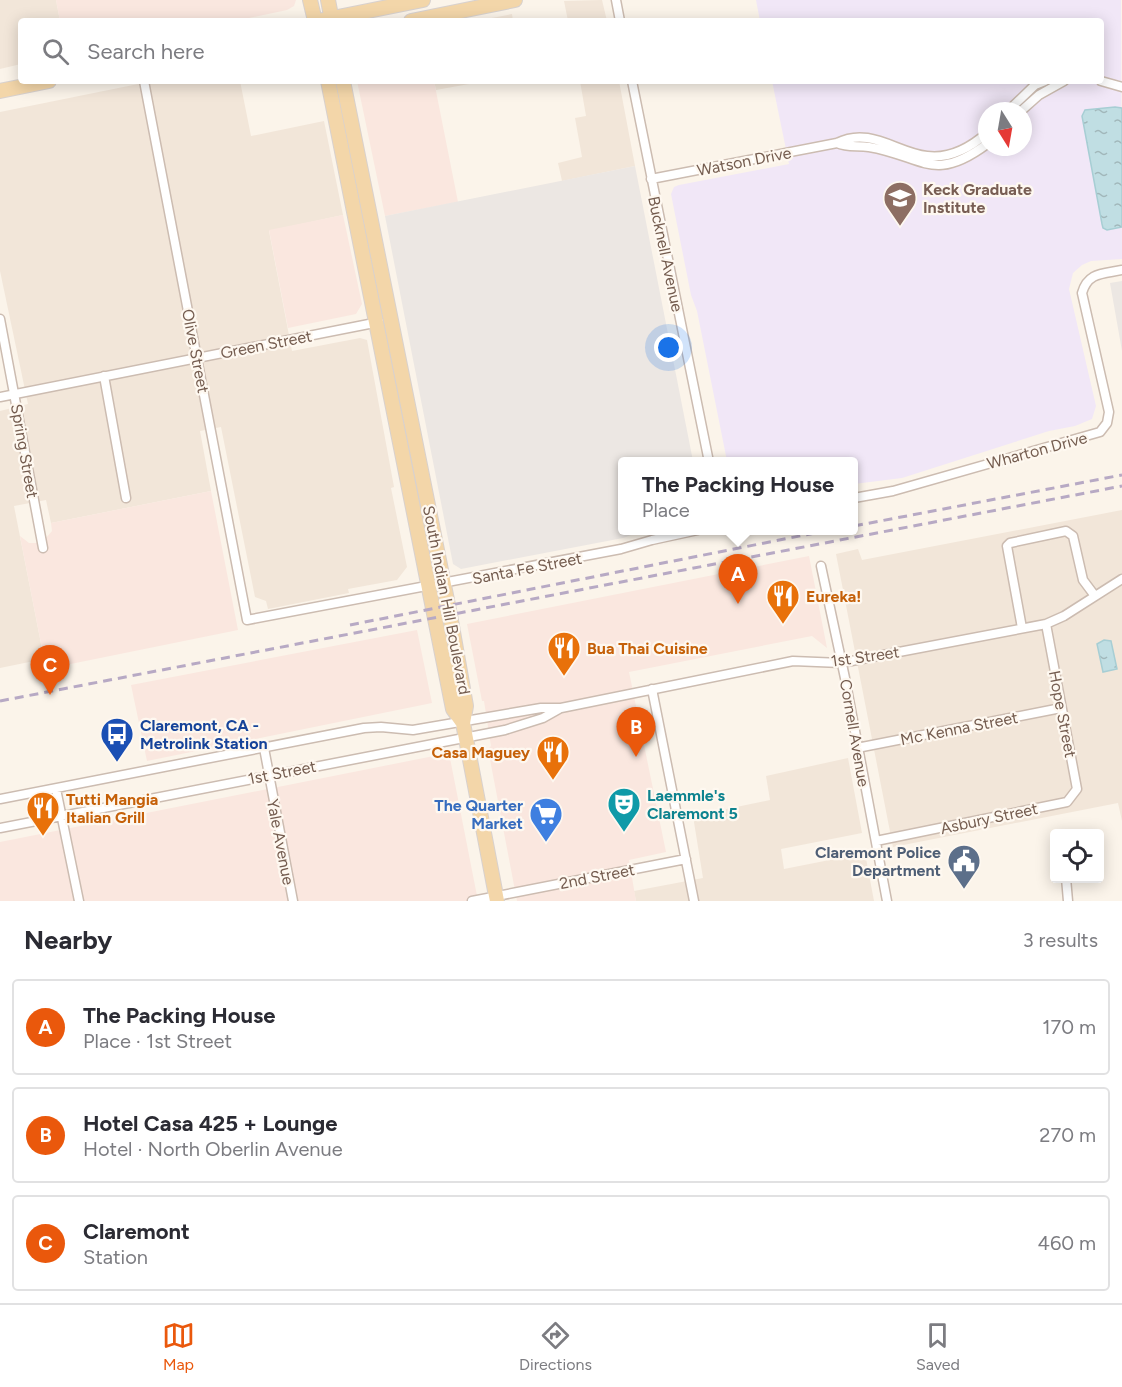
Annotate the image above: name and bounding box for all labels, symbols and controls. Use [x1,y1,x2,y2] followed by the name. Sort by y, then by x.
[18,18,1104,84] search box
[39,35,72,68] icon: search
[87,38,205,65] text: Search here
[978,102,1032,156] north arrow
[695,143,793,180] street label: Watson Drive
[882,180,918,227] school or university icon: Keck Graduate Institute
[923,180,1032,217] place label: Keck Graduate Institute
[644,194,687,314] street label: Bucknell Avenue
[178,307,213,395] street label: Olive Street
[219,326,313,363] street label: Green Street
[654,333,683,362] your location
[7,402,42,500] street label: Spring Street
[985,428,1090,473] street label: Wharton Drive
[618,457,858,535] popup
[642,471,834,498] text: The Packing House
[642,498,690,522] text: Place
[419,504,474,696] street label: South Indian Hill Boulevard
[471,549,583,588] street label: Santa Fe Street
[718,554,758,604] pin: A
[765,578,801,625] restaurant icon: Eureka!
[806,587,861,606] place label: Eureka!
[546,630,582,677] restaurant icon: Bua Thai Cuisine
[587,639,708,658] place label: Bua Thai Cuisine
[830,642,900,671] street label: 1st Street
[31,646,70,695] pin: C
[1045,669,1080,759] street label: Hope Street
[836,678,873,789] street label: Cornell Avenue
[616,708,656,757] pin: B
[899,708,1019,749] street label: Mc Kenna Street
[99,716,135,763] bus stop icon: Claremont, CA - Metrolink Station
[140,716,268,753] place label: Claremont, CA - Metrolink Station
[535,734,571,781] restaurant icon: Casa Maguey
[431,743,531,762] place label: Casa Maguey
[246,757,318,788] street label: 1st Street
[606,786,642,833] theatre icon: Laemmle's Claremont 5
[647,786,738,823] place label: Laemmle's Claremont 5
[25,790,61,837] restaurant icon: Tutti Mangia Italian Grill
[66,790,158,827] place label: Tutti Mangia Italian Grill
[434,796,523,833] place label: The Quarter Market
[528,796,564,843] supermarket icon: The Quarter Market
[263,797,298,887] street label: Yale Avenue
[939,799,1040,838] street label: Asbury Street
[1050,829,1104,883] map controls
[1050,829,1104,883] button: locate
[815,843,941,880] place label: Claremont Police Department
[946,843,982,890] public building icon: Claremont Police Department
[558,860,636,893] street label: 2nd Street
[24,924,112,956] text: Nearby
[1023,928,1098,952] text: 3 results
[83,1002,275,1029] text: The Packing House
[38,1015,53,1039] text: A
[1042,1015,1096,1039] text: 170 m
[83,1029,232,1053] text: Place · 1st Street
[83,1110,337,1137] text: Hotel Casa 425 + Lounge
[39,1123,52,1147] text: B
[1039,1123,1096,1147] text: 270 m
[83,1137,343,1161] text: Hotel · North Oberlin Avenue
[83,1218,190,1245] text: Claremont
[38,1231,53,1255] text: C
[1037,1231,1096,1255] text: 460 m
[83,1245,148,1269] text: Station
[162,1319,195,1374] tab: Map
[519,1319,592,1374] tab: Directions
[916,1319,960,1374] tab: Saved

